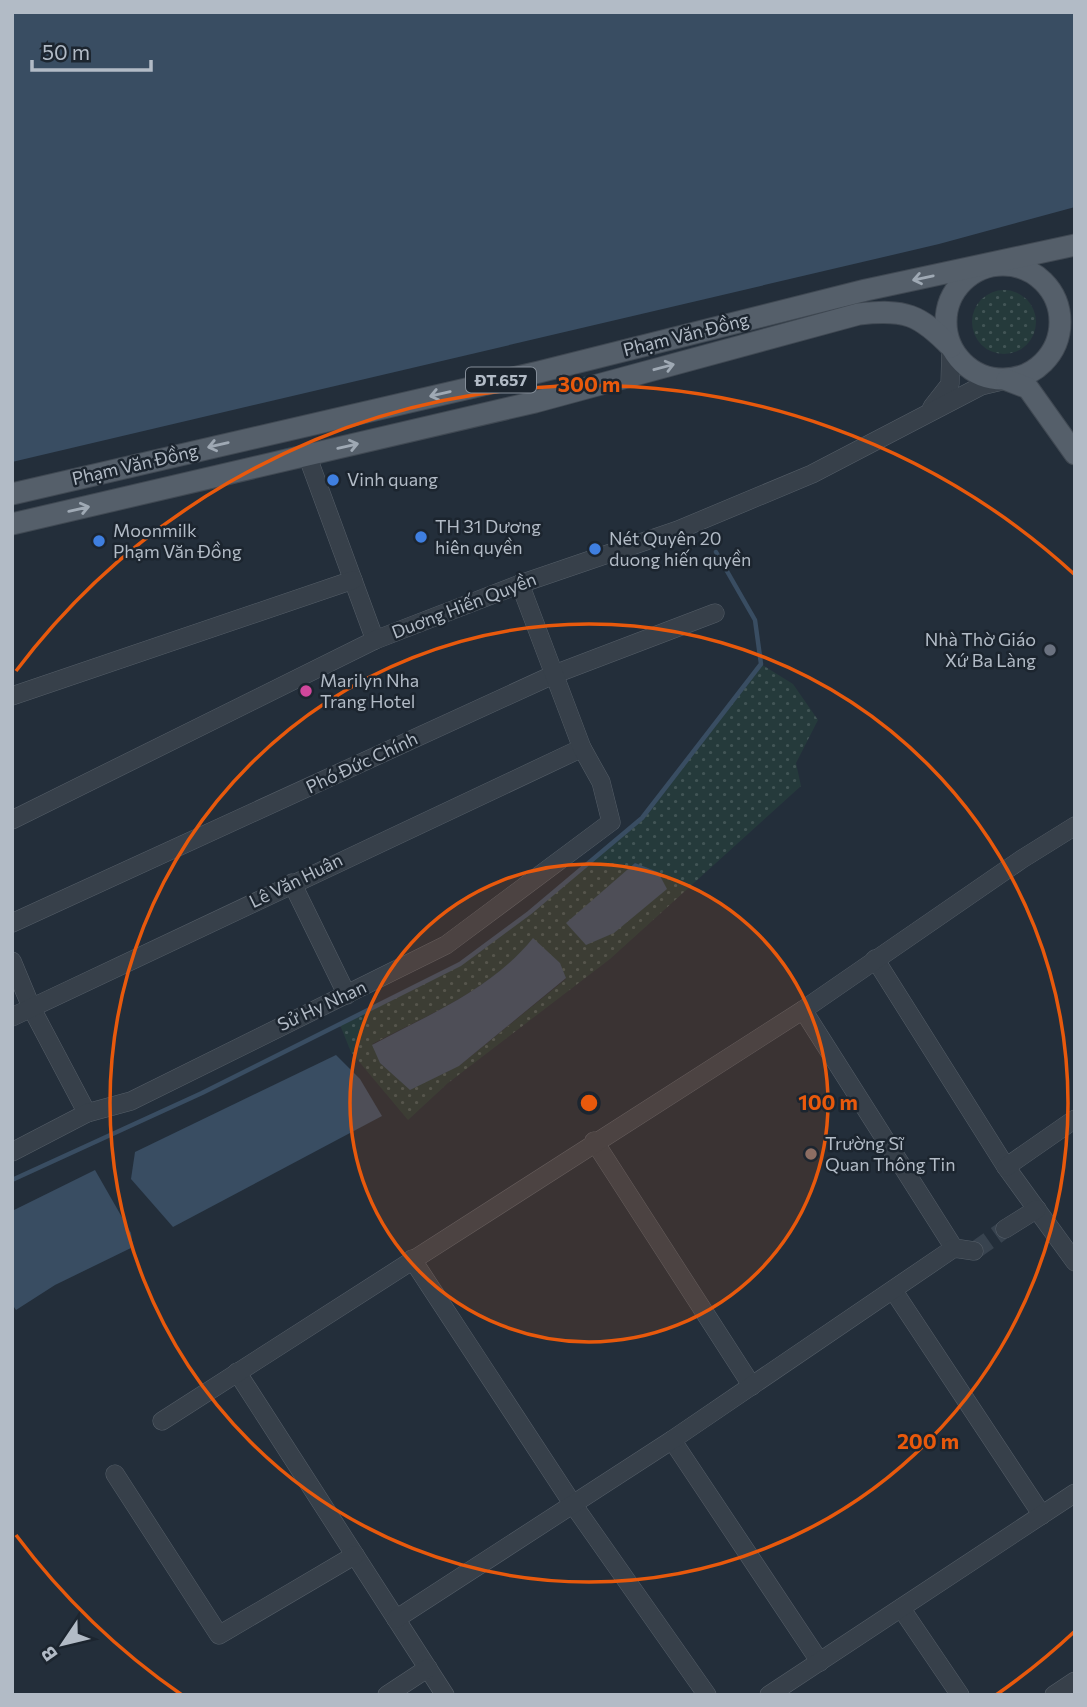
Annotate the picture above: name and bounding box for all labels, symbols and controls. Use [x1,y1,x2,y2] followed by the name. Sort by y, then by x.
[32,28,150,72] scale bar
[42,39,90,64] text: 50 m
[912,271,935,285] one-way arrow
[621,308,751,360] street label: Phạm Văn Đồng
[652,360,675,373] one-way arrow
[466,368,536,392] road number: ĐT.657
[558,371,620,396] text: 300 m
[429,387,452,401] one-way arrow
[207,438,230,452] one-way arrow
[336,438,359,452] one-way arrow
[70,439,200,489] street label: Phạm Văn Đồng
[347,468,438,490] place label: Vinh quang
[325,472,341,488] marker: Vinh quang
[67,501,90,515] one-way arrow
[435,515,541,558] place label: TH 31 Dương hiên quyền
[113,519,242,562] place label: Moonmilk Phạm Văn Đồng
[609,527,751,570] place label: Nét Quyên 20 duong hiến quyền
[413,529,429,545] marker: TH 31 Dương hiên quyền
[91,533,107,549] marker: Moonmilk Phạm Văn Đồng
[587,541,603,557] marker: Nét Quyên 20 duong hiến quyền
[388,567,539,643] street label: Duơng Hiến Quyền
[925,628,1036,671] place label: Nhà Thờ Giáo Xứ Ba Làng
[1042,642,1058,658] marker: Nhà Thờ Giáo Xứ Ba Làng
[320,669,419,712] place label: Marilyn Nha Trang Hotel
[298,683,314,699] marker: Marilyn Nha Trang Hotel
[302,727,421,798] street label: Phó Đức Chính
[245,848,346,912] street label: Lê Văn Huân
[274,975,369,1035] street label: Sử Hy Nhan
[798,1089,858,1114] text: 100 m
[577,1091,601,1115] centre of rings
[825,1132,956,1175] place label: Trường Sĩ Quan Thông Tin
[803,1146,819,1162] marker: Trường Sĩ Quan Thông Tin
[897,1428,959,1453] text: 200 m
[28,1609,98,1679] north arrow
[36,1642,62,1666] text: B

